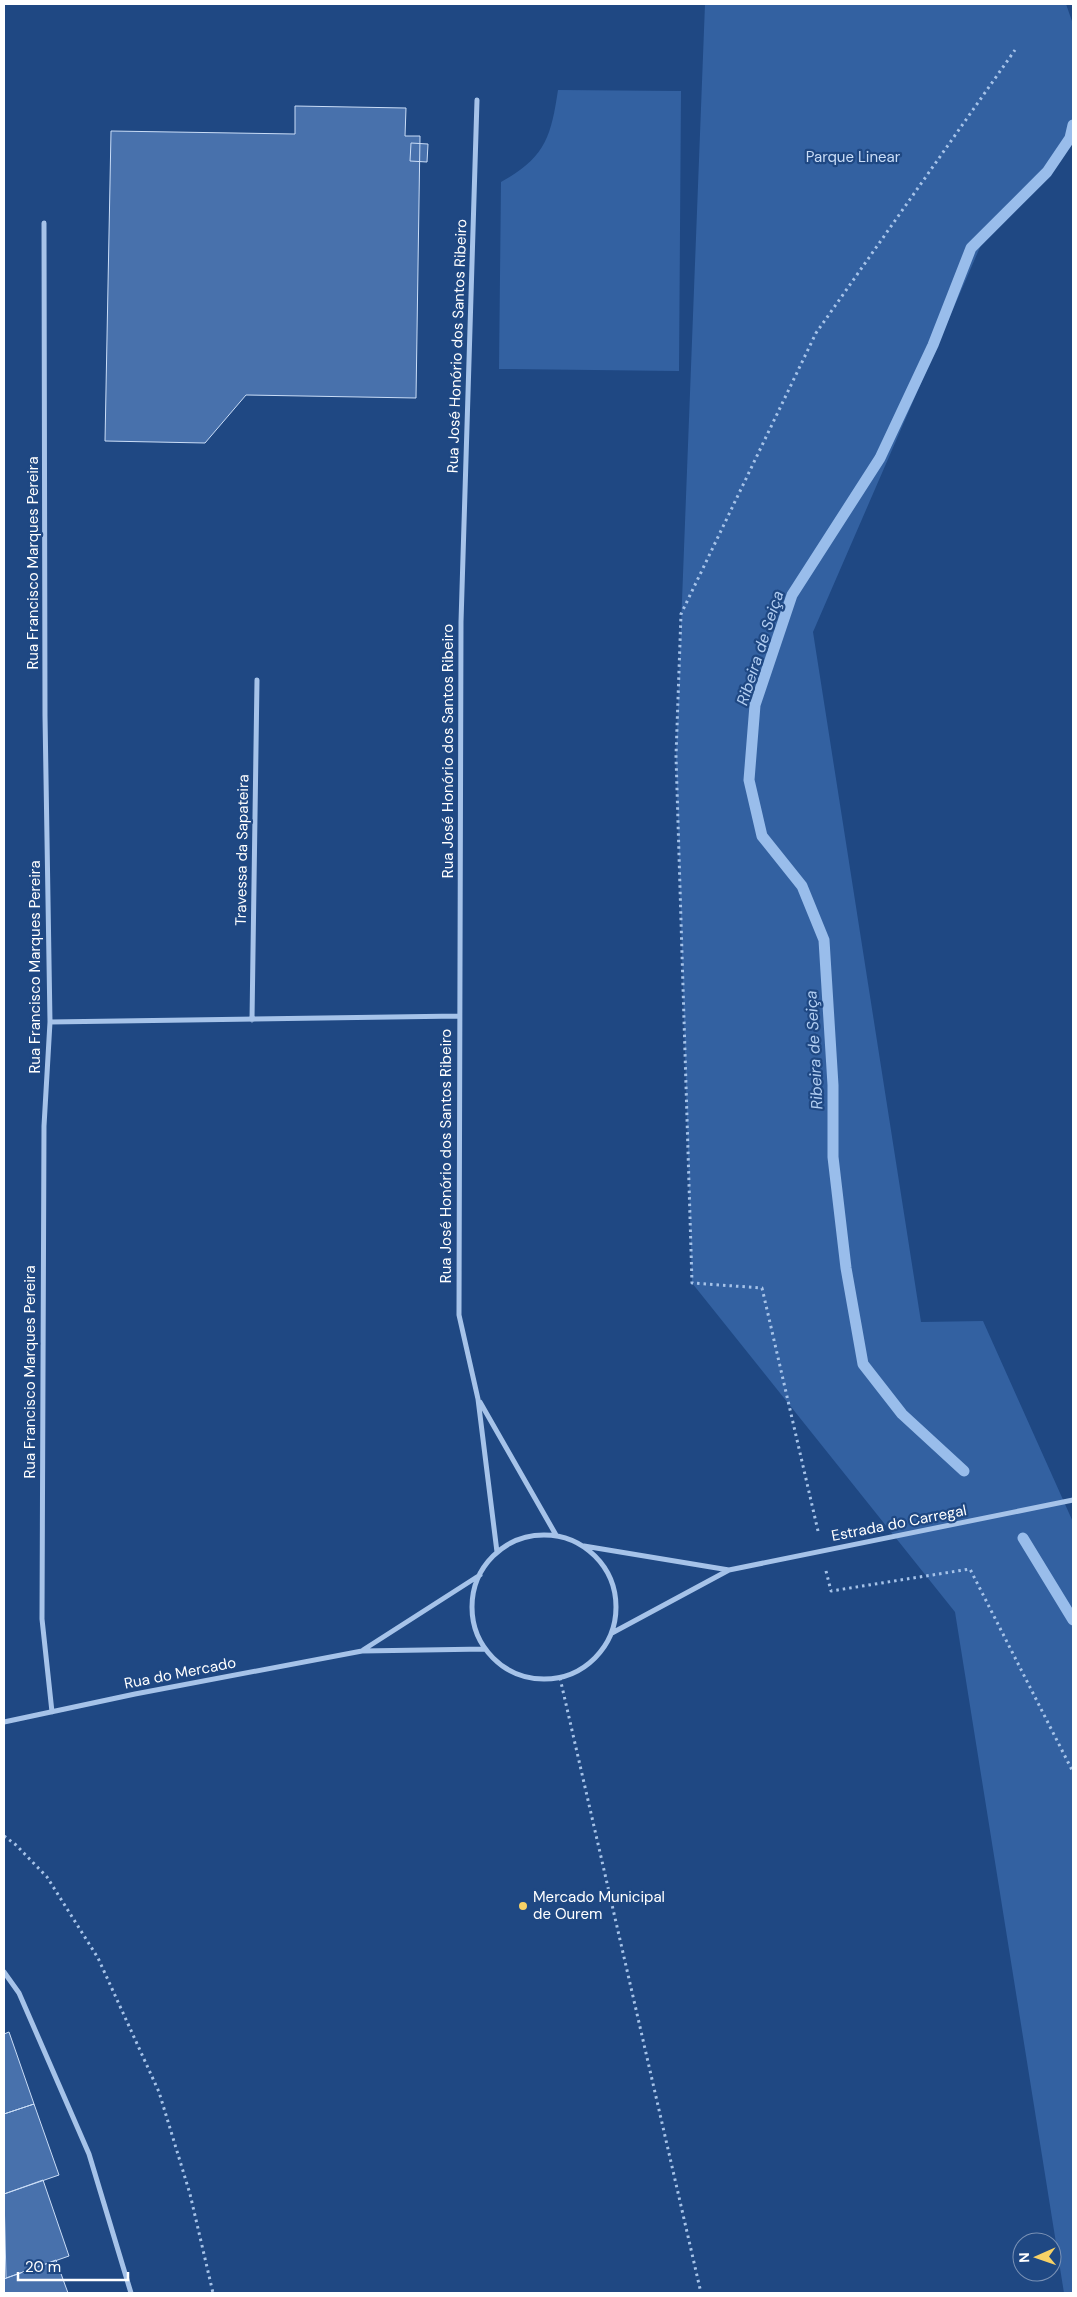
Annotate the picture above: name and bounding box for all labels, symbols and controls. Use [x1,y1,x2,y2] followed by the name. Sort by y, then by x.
[806,147,901,167] park label: Parque Linear
[443,218,471,473] street label: Rua José Honório dos Santos Ribeiro
[23,456,43,670] street label: Rua Francisco Marques Pereira
[732,588,788,708] water label: Ribeira de Seiça
[438,624,458,878] street label: Rua José Honório dos Santos Ribeiro
[231,774,253,926] street label: Travessa da Sapateira
[25,860,45,1074] street label: Rua Francisco Marques Pereira
[800,990,828,1110] water label: Ribeira de Seiça
[436,1029,456,1283] street label: Rua José Honório dos Santos Ribeiro
[20,1265,40,1479] street label: Rua Francisco Marques Pereira
[830,1500,968,1546] street label: Estrada do Carregal
[122,1652,238,1694] street label: Rua do Mercado
[533,1887,665,1924] place label: Mercado Municipal de Ourem
[517,1900,529,1912] marker: Mercado Municipal de Ourem
[1012,2232,1062,2282] north arrow
[18,2250,128,2282] scale bar
[1015,2252,1033,2263] text: N
[25,2257,61,2277] text: 20 m

